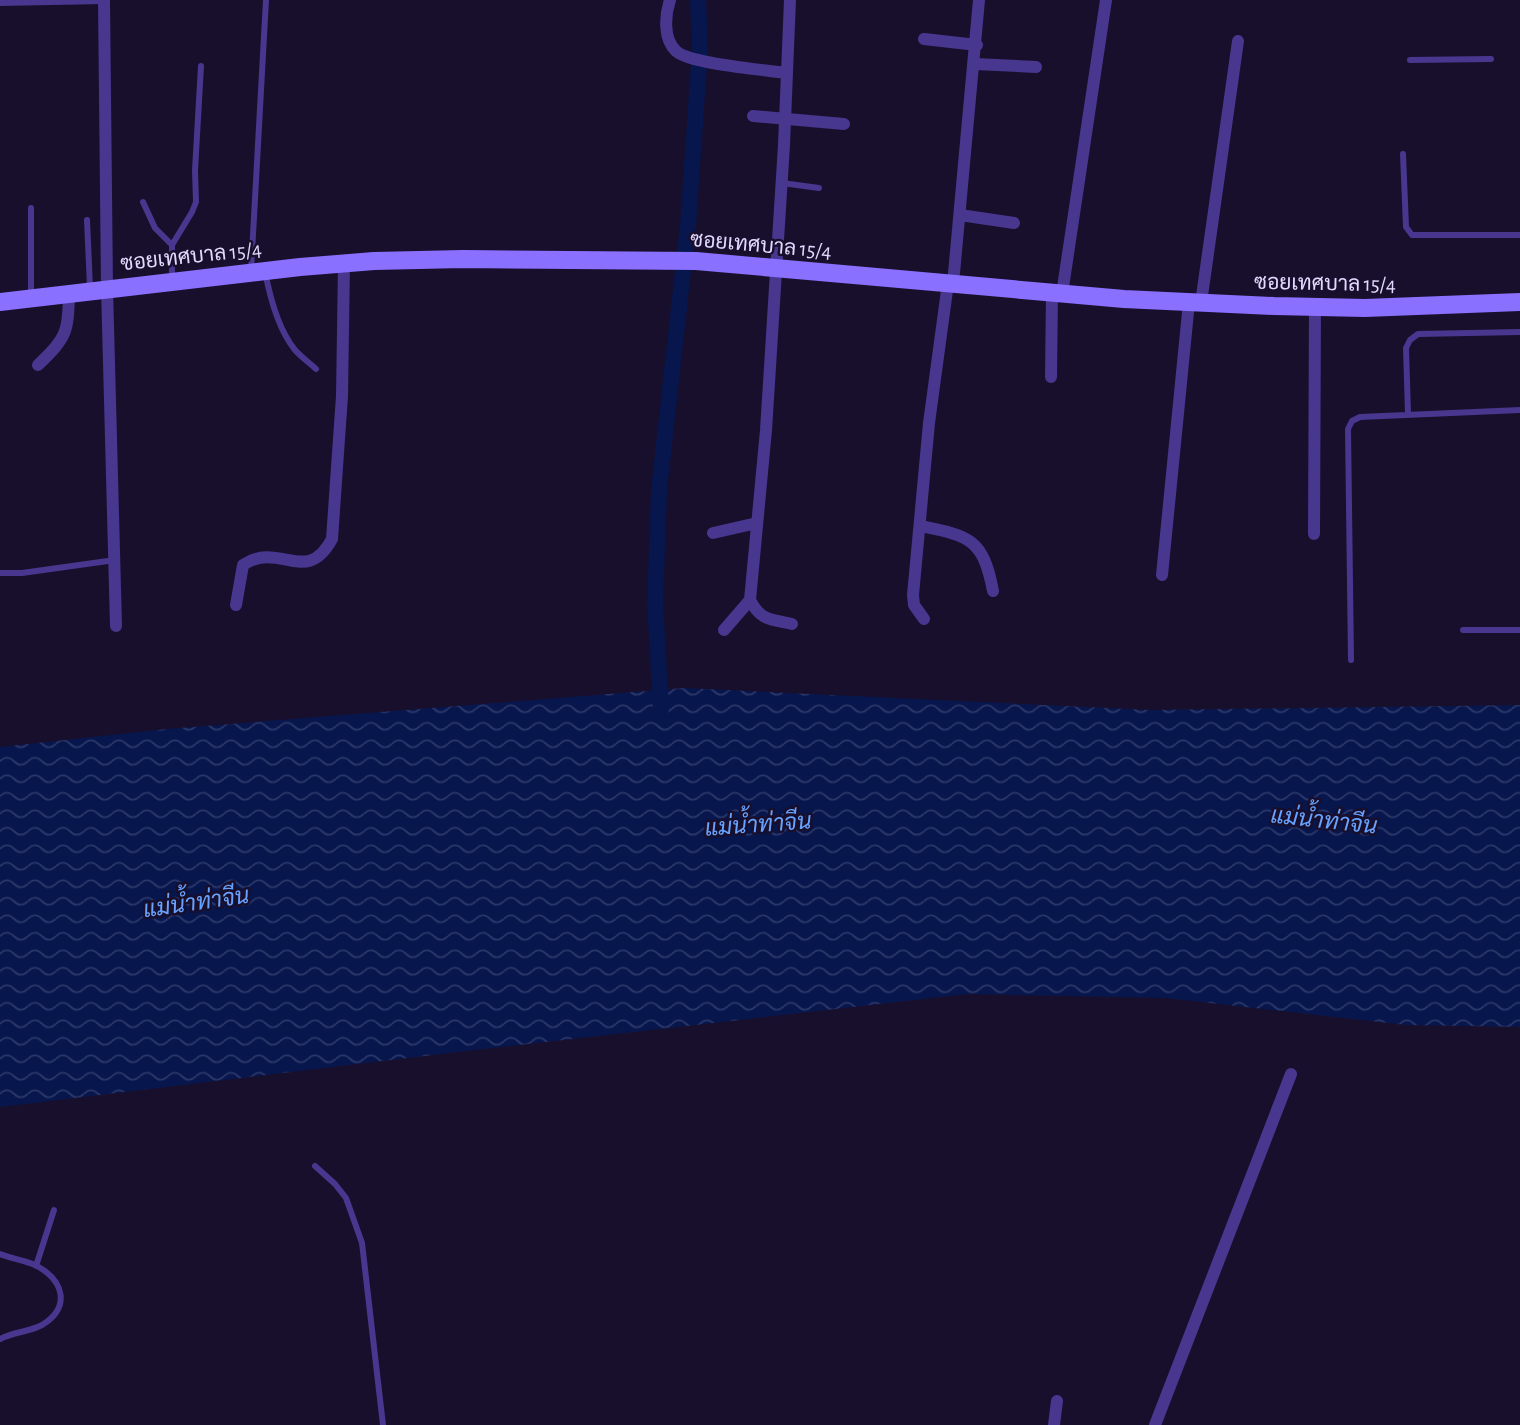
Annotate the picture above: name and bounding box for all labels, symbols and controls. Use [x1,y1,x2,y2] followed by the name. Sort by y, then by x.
[689,229,832,262] street label: ซอยเทศบาล 15/4
[119,239,263,274] street label: ซอยเทศบาล 15/4
[1254,272,1396,295] street label: ซอยเทศบาล 15/4
[1269,795,1380,839] water label: แม่น้ำท่าจีน
[703,800,813,841] water label: แม่น้ำท่าจีน
[140,875,251,922] water label: แม่น้ำท่าจีน

